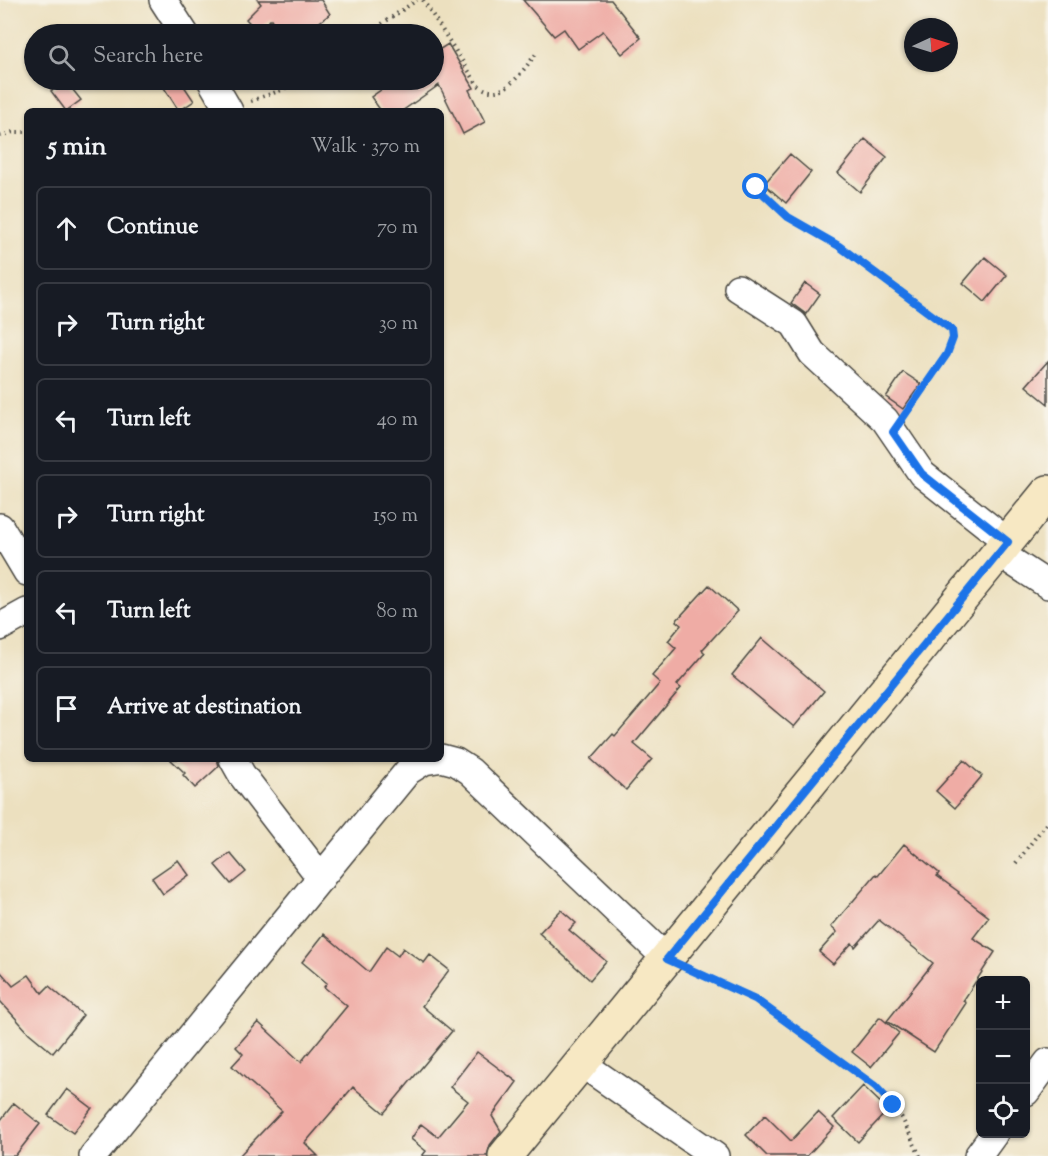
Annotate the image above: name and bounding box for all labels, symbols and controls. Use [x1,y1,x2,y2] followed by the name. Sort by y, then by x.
[904,18,958,72] north arrow
[24,24,444,90] search box
[45,41,78,74] icon: search
[93,41,203,73] text: Search here
[48,129,107,166] text: 5 min
[310,133,420,162] text: Walk · 370 m
[742,173,768,199] route start
[50,212,83,245] icon: ahead
[107,212,198,244] text: Continue
[377,214,418,243] text: 70 m
[50,308,83,341] icon: right
[107,308,204,340] text: Turn right
[379,310,418,339] text: 30 m
[50,404,83,437] icon: left
[107,404,190,436] text: Turn left
[377,406,418,435] text: 40 m
[50,500,83,533] icon: right
[107,500,204,532] text: Turn right
[373,502,418,531] text: 150 m
[50,596,83,629] icon: left
[107,596,190,628] text: Turn left
[377,598,418,627] text: 80 m
[50,692,83,725] icon: arrive
[107,692,302,724] text: Arrive at destination
[976,976,1030,1138] map controls
[976,976,1030,1030] button: +
[976,1030,1030,1084] button: −
[976,1084,1030,1138] button: locate
[879,1091,905,1117] route end

